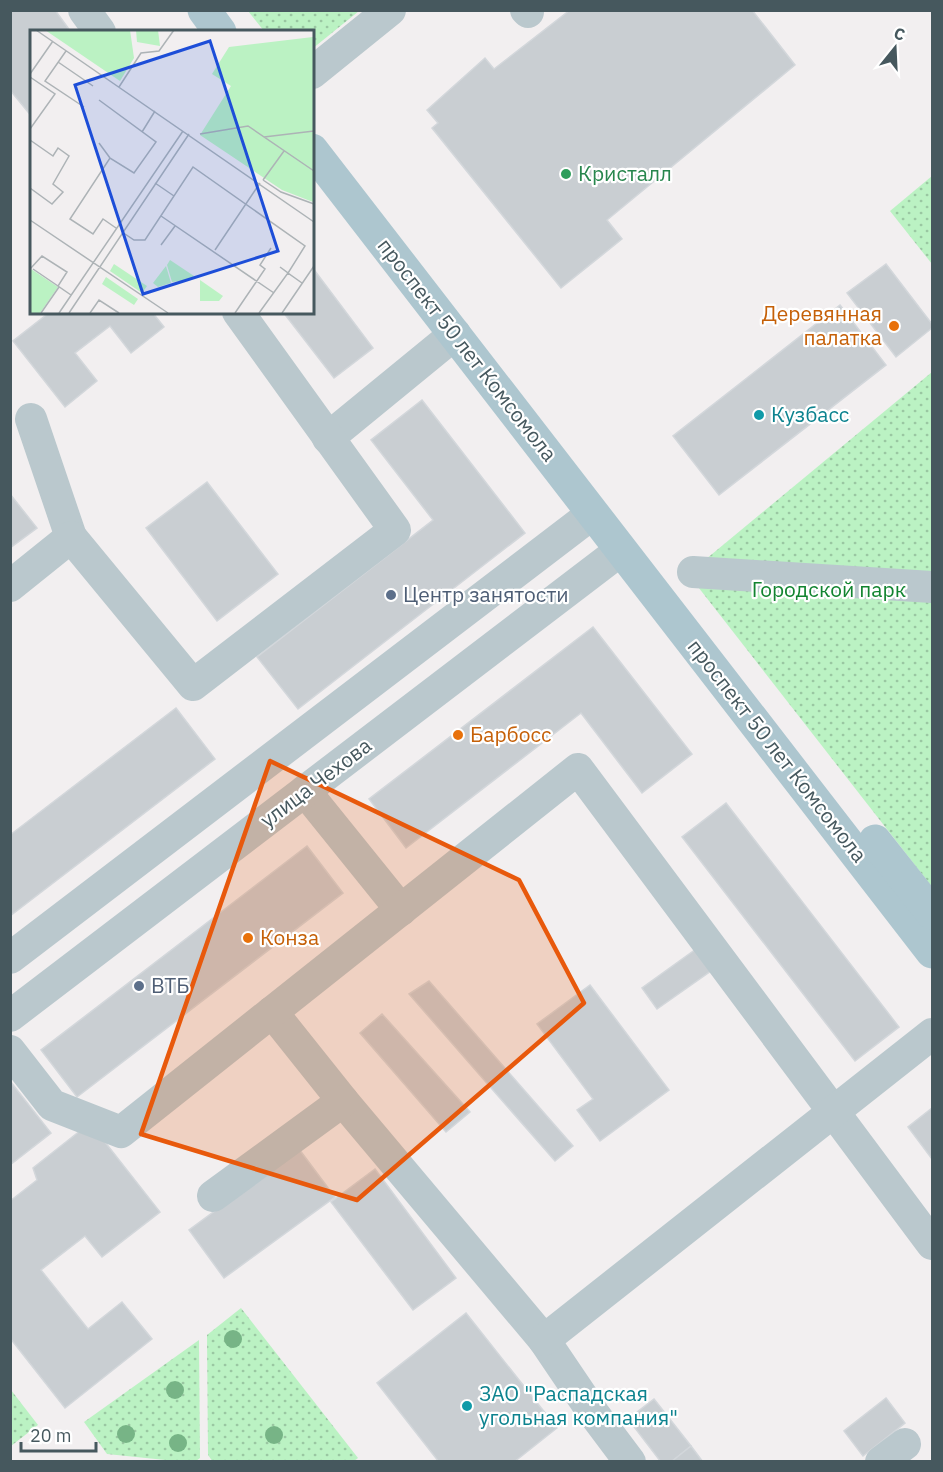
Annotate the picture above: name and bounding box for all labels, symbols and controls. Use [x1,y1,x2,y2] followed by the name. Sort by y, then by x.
[865,18,925,78] north arrow
[892,23,908,45] text: С
[30,30,314,314] inset map
[578,159,672,187] place label: Кристалл
[559,167,573,181] marker: Кристалл
[372,232,564,467] street label: проспект 50 лет Комсомола
[762,299,882,351] place label: Деревянная палатка
[887,319,901,333] marker: Деревянная палатка
[771,400,849,428] place label: Кузбасс
[752,408,766,422] marker: Кузбасс
[752,575,906,603] park label: Городской парк
[403,580,569,608] place label: Центр занятости
[384,588,398,602] marker: Центр занятости
[682,633,874,868] street label: проспект 50 лет Комсомола
[470,720,551,748] place label: Барбосс
[451,728,465,742] marker: Барбосс
[254,731,377,833] street label: улица Чехова
[260,923,319,951] place label: Конза
[241,931,255,945] marker: Конза
[151,971,190,999] place label: ВТБ
[132,979,146,993] marker: ВТБ
[479,1379,678,1431] place label: ЗАО "Распадская угольная компания"
[460,1399,474,1413] marker: ЗАО "Распадская угольная компания"
[21,1415,96,1453] scale bar
[30,1424,72,1447] text: 20 m

